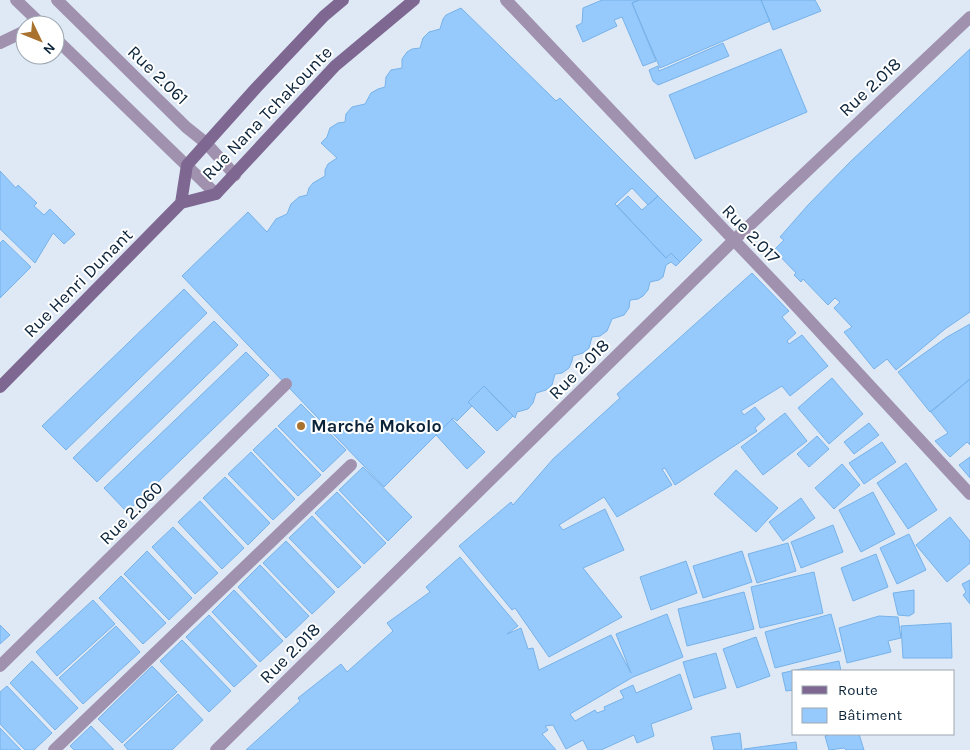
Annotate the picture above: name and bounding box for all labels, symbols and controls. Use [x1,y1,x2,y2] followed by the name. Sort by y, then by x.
[15,15,65,65] north arrow
[39,39,59,58] text: N
[123,41,193,109] street label: Rue 2.061
[197,41,337,185] street label: Rue Nana Tchakounte
[834,53,906,121] street label: Rue 2.018
[717,200,785,269] street label: Rue 2.017
[19,224,137,342] street label: Rue Henri Dunant
[544,334,614,404] street label: Rue 2.018
[311,415,442,437] place label: Marché Mokolo
[295,420,307,432] marker: Marché Mokolo
[95,477,167,549] street label: Rue 2.060
[255,618,325,688] street label: Rue 2.018
[792,670,955,735] legend
[838,681,878,699] text: Route
[838,706,902,724] text: Bâtiment

